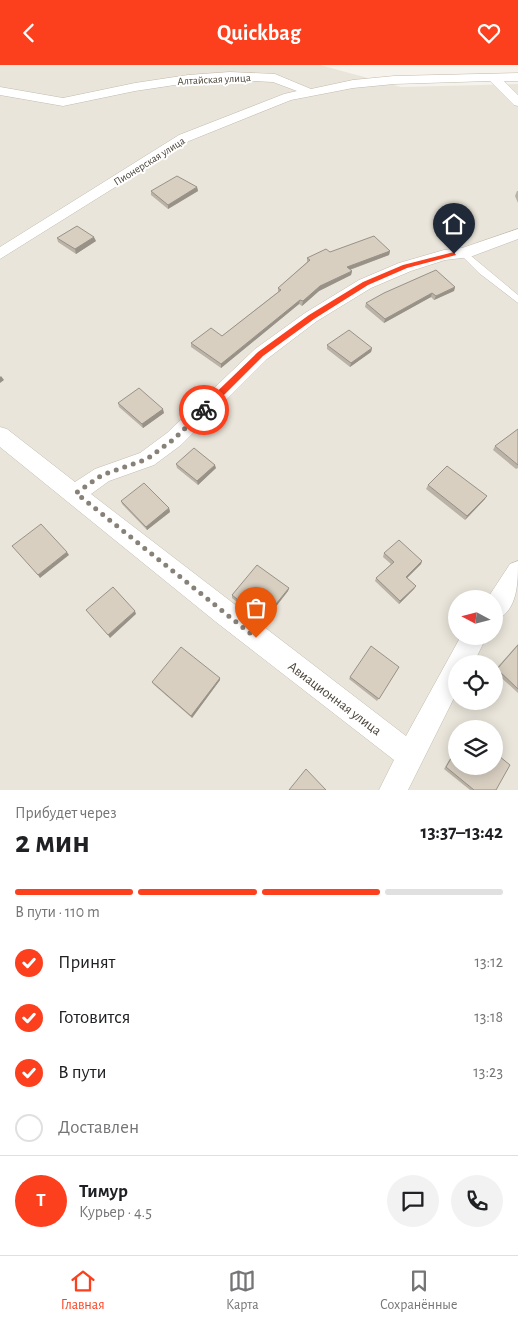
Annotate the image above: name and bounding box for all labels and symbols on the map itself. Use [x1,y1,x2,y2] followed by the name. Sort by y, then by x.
[177,72,251,87] street label: Алтайская улица
[112,135,187,188] street label: Пионерская улица
[433,203,475,254] pin
[179,385,229,435] courier
[235,587,277,638] pin
[448,590,502,645] north arrow
[285,659,384,739] street label: Авиационная улица

